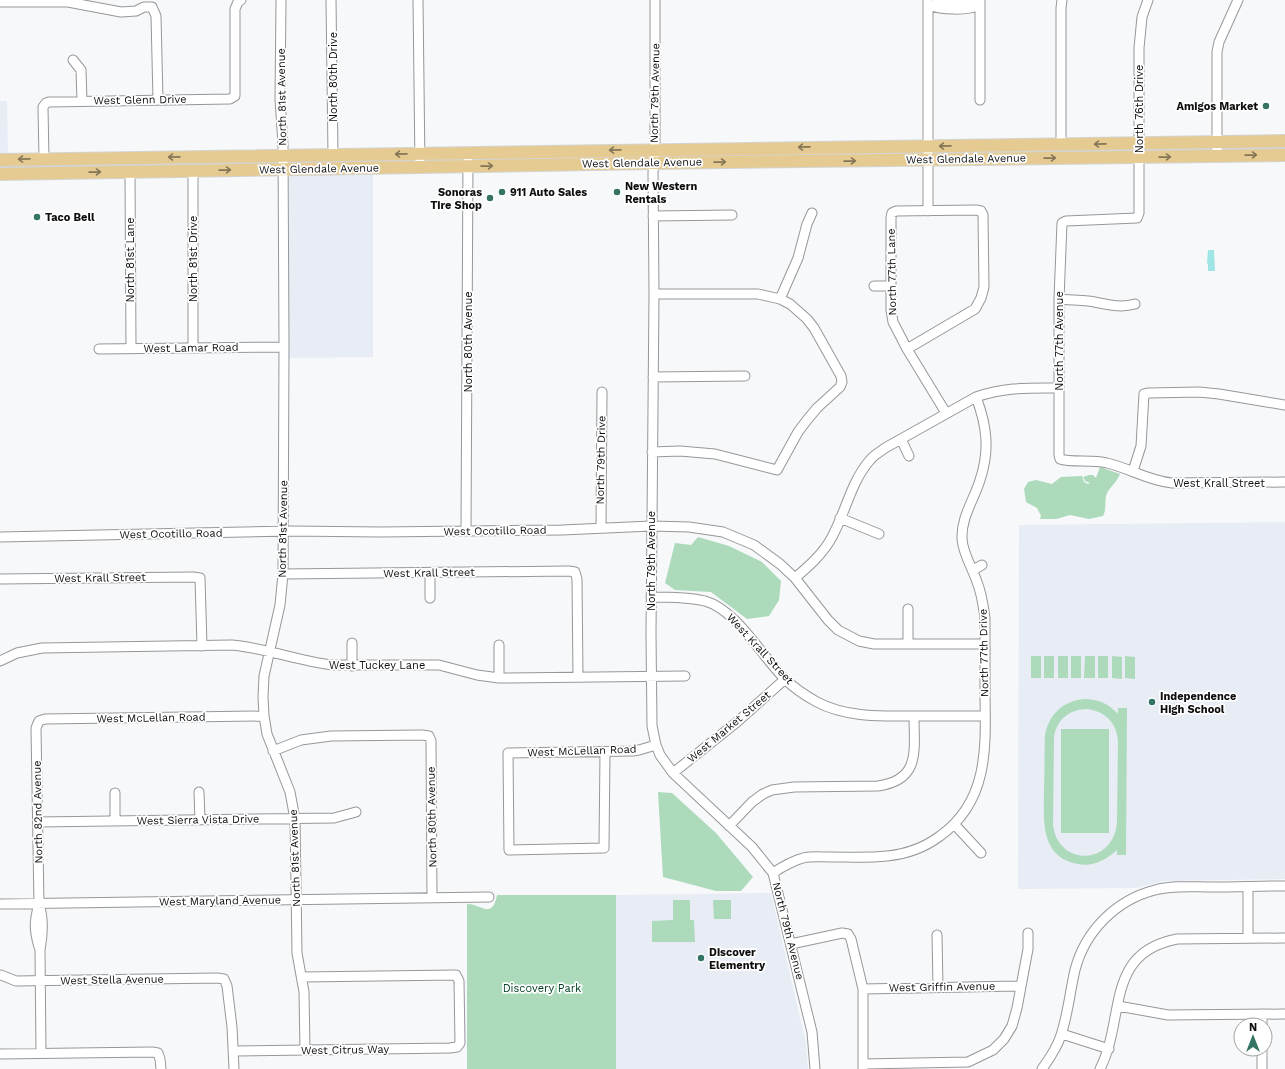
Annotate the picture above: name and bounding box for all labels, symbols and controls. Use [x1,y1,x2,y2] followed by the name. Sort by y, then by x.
[327,32,340,122] street label: North 80th Drive
[648,43,662,143] street label: North 79th Avenue
[275,48,289,146] street label: North 81st Avenue
[1133,65,1146,153] street label: North 76th Drive
[93,93,187,107] street label: West Glenn Drive
[1177,100,1258,113] place label: Amigos Market
[1261,101,1271,111] marker: Amigos Market
[1094,140,1107,147] one-way arrow
[939,142,952,150] one-way arrow
[798,143,811,151] one-way arrow
[609,146,622,154] one-way arrow
[395,150,408,157] one-way arrow
[906,151,1026,167] street label: West Glendale Avenue
[1244,151,1257,159] one-way arrow
[168,153,181,161] one-way arrow
[1158,153,1171,161] one-way arrow
[1043,154,1056,162] one-way arrow
[582,155,702,171] street label: West Glendale Avenue
[18,156,31,163] one-way arrow
[843,157,856,165] one-way arrow
[713,158,726,166] one-way arrow
[259,161,379,177] street label: West Glendale Avenue
[480,162,493,170] one-way arrow
[218,166,231,174] one-way arrow
[88,168,101,176] one-way arrow
[625,180,697,206] place label: New Western Rentals
[430,186,482,212] place label: Sonoras Tire Shop
[510,186,587,199] place label: 911 Auto Sales
[497,187,507,197] marker: 911 Auto Sales
[612,187,622,197] marker: New Western Rentals
[485,193,495,203] marker: Sonoras Tire Shop
[45,211,95,224] place label: Taco Bell
[32,212,42,222] marker: Taco Bell
[187,216,200,302] street label: North 81st Drive
[124,217,137,303] street label: North 81st Lane
[885,228,899,316] street label: North 77th Lane
[462,291,475,393] street label: North 80th Avenue
[1053,291,1066,391] street label: North 77th Avenue
[143,341,239,355] street label: West Lamar Road
[594,415,608,505] street label: North 79th Drive
[1173,477,1265,490] street label: West Krall Street
[276,480,290,578] street label: North 81st Avenue
[645,511,658,611] street label: North 79th Avenue
[443,524,547,538] street label: West Ocotillo Road
[119,527,223,541] street label: West Ocotillo Road
[383,566,475,580] street label: West Krall Street
[54,571,146,585] street label: West Krall Street
[977,609,991,697] street label: North 77th Drive
[724,611,796,687] street label: West Krall Street
[329,659,425,672] street label: West Tuckey Lane
[685,688,773,766] street label: West Market Street
[1160,690,1236,716] place label: Independence High School
[1147,697,1157,707] marker: Independence High School
[96,711,206,725] street label: West McLellan Road
[527,743,637,759] street label: West McLellan Road
[31,760,45,864] street label: North 82nd Avenue
[425,766,439,868] street label: North 80th Avenue
[287,809,303,907] street label: North 81st Avenue
[137,812,259,828] street label: West Sierra Vista Drive
[770,881,806,981] street label: North 79th Avenue
[159,893,281,909] street label: West Maryland Avenue
[709,946,766,972] place label: Discover Elementry
[696,953,706,963] marker: Discover Elementry
[60,973,164,987] street label: West Stella Avenue
[889,980,995,994] street label: West Griffin Avenue
[503,982,581,995] park label: Discovery Park
[1233,1017,1273,1057] north arrow
[1249,1021,1257,1034] text: N
[301,1043,389,1057] street label: West Citrus Way

